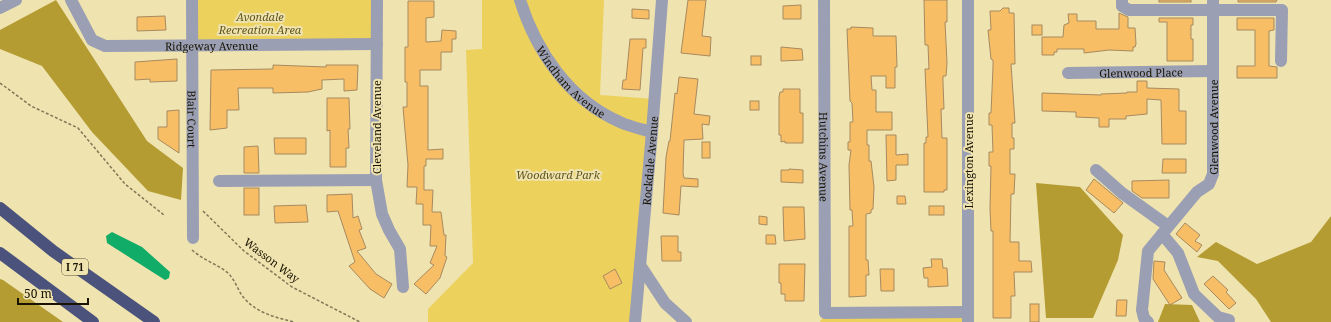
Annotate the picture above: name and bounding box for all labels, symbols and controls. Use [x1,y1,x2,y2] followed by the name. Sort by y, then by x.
[218,9,302,37] park label: Avondale Recreation Area
[165,37,258,53] street label: Ridgeway Avenue
[533,43,609,121] street label: Windham Avenue
[1099,64,1183,80] street label: Glenwood Place
[1206,79,1221,175] street label: Glenwood Avenue
[369,80,384,174] street label: Cleveland Avenue
[185,90,200,148] street label: Blair Court
[817,112,832,202] street label: Hutchins Avenue
[961,113,976,209] street label: Lexington Avenue
[638,115,661,206] street label: Rockdale Avenue
[516,167,601,182] park label: Woodward Park
[241,234,304,286] street label: Wasson Way
[62,259,88,275] road number: I 71
[18,280,88,306] scale bar
[24,285,52,302] text: 50 m

